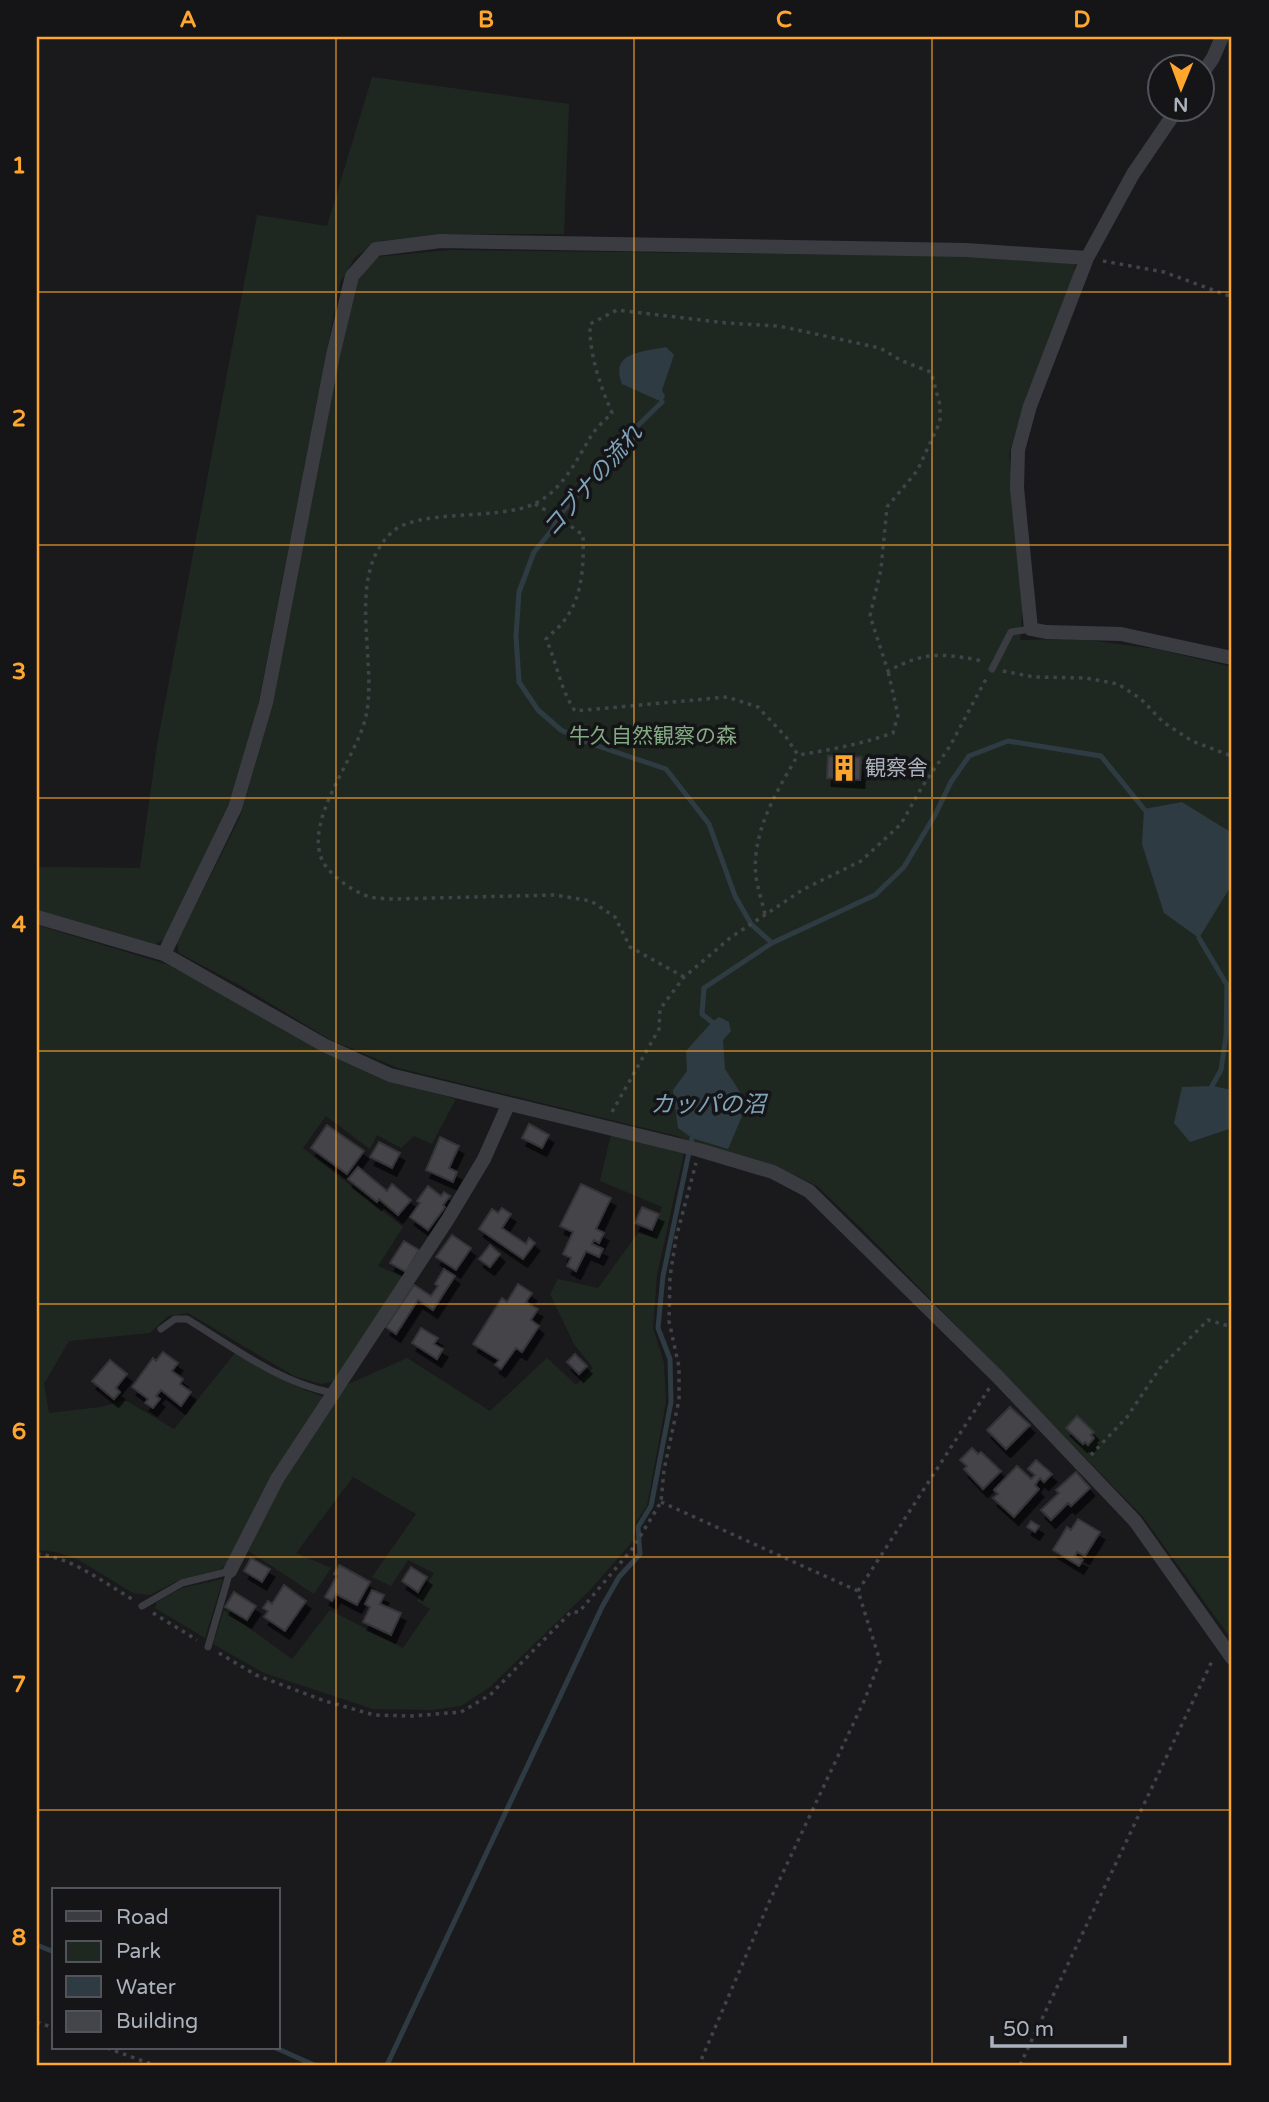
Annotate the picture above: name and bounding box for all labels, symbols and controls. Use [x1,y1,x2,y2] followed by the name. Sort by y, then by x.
[179,6,197,34] text: A
[478,6,494,34] text: B
[776,6,792,34] text: C
[1073,6,1091,34] text: D
[1146,52,1216,122] north arrow
[1173,93,1189,115] text: N
[12,152,26,180] text: 1
[12,405,26,433] text: 2
[537,419,649,542] water label: コブナの流れ
[12,658,26,686] text: 3
[569,724,737,749] park label: 牛久自然観察の森
[829,753,859,783] building icon: 観察舎
[865,756,928,781] place label: 観察舎
[12,911,27,939] text: 4
[651,1091,769,1119] water label: カッパの沼
[12,1165,26,1193] text: 5
[12,1418,26,1446] text: 6
[12,1671,26,1699] text: 7
[52,1888,280,2050] legend
[116,1905,169,1930] text: Road
[12,1924,26,1952] text: 8
[116,1939,161,1964] text: Park
[116,1975,176,2000] text: Water
[992,2004,1126,2048] scale bar
[116,2009,198,2034] text: Building
[1003,2017,1054,2042] text: 50 m

